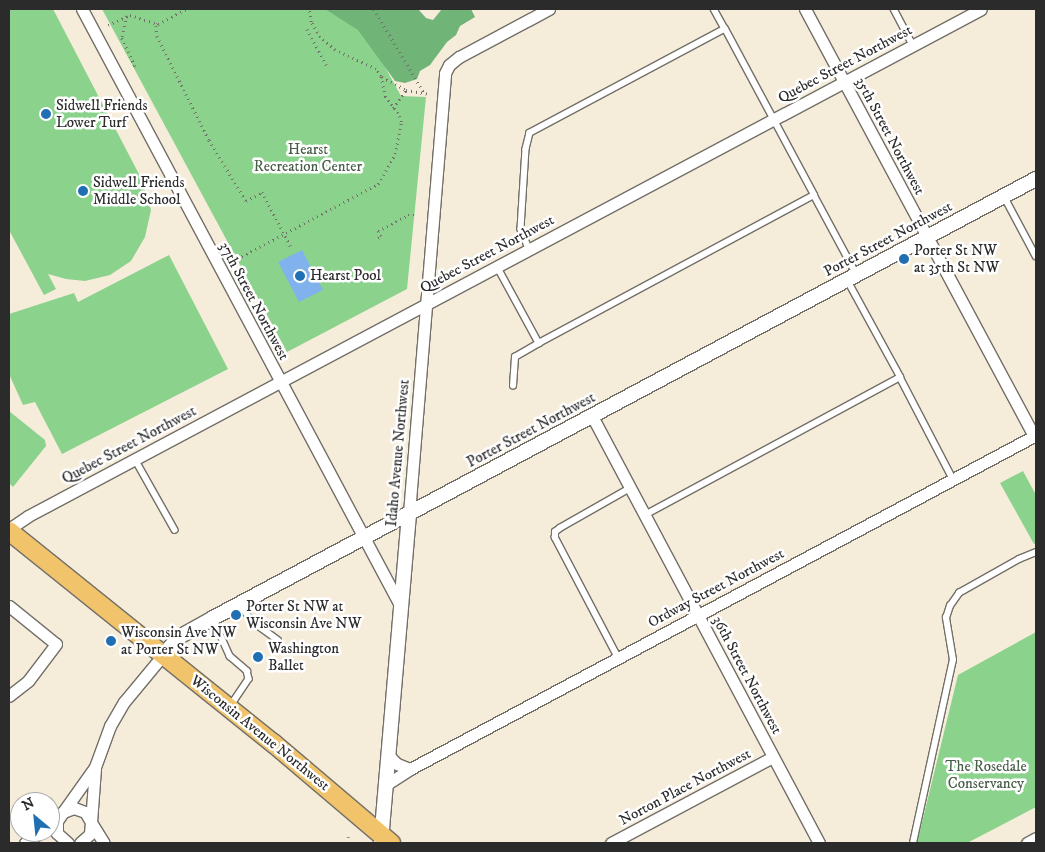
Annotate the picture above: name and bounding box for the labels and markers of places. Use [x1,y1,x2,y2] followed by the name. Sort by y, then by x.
[56,96,148,131] place label: Sidwell Friends Lower Turf
[40,108,52,120] marker: Sidwell Friends Lower Turf
[93,173,185,208] place label: Sidwell Friends Middle School
[77,185,89,197] marker: Sidwell Friends Middle School
[914,241,999,276] place label: Porter St NW at 35th St NW
[898,253,910,265] marker: Porter St NW at 35th St NW
[310,267,381,285] place label: Hearst Pool
[294,270,306,282] marker: Hearst Pool
[246,597,361,632] place label: Porter St NW at Wisconsin Ave NW
[230,609,242,621] marker: Porter St NW at Wisconsin Ave NW
[121,623,236,658] place label: Wisconsin Ave NW at Porter St NW
[105,635,117,647] marker: Wisconsin Ave NW at Porter St NW
[268,639,339,674] place label: Washington Ballet
[252,651,264,663] marker: Washington Ballet

